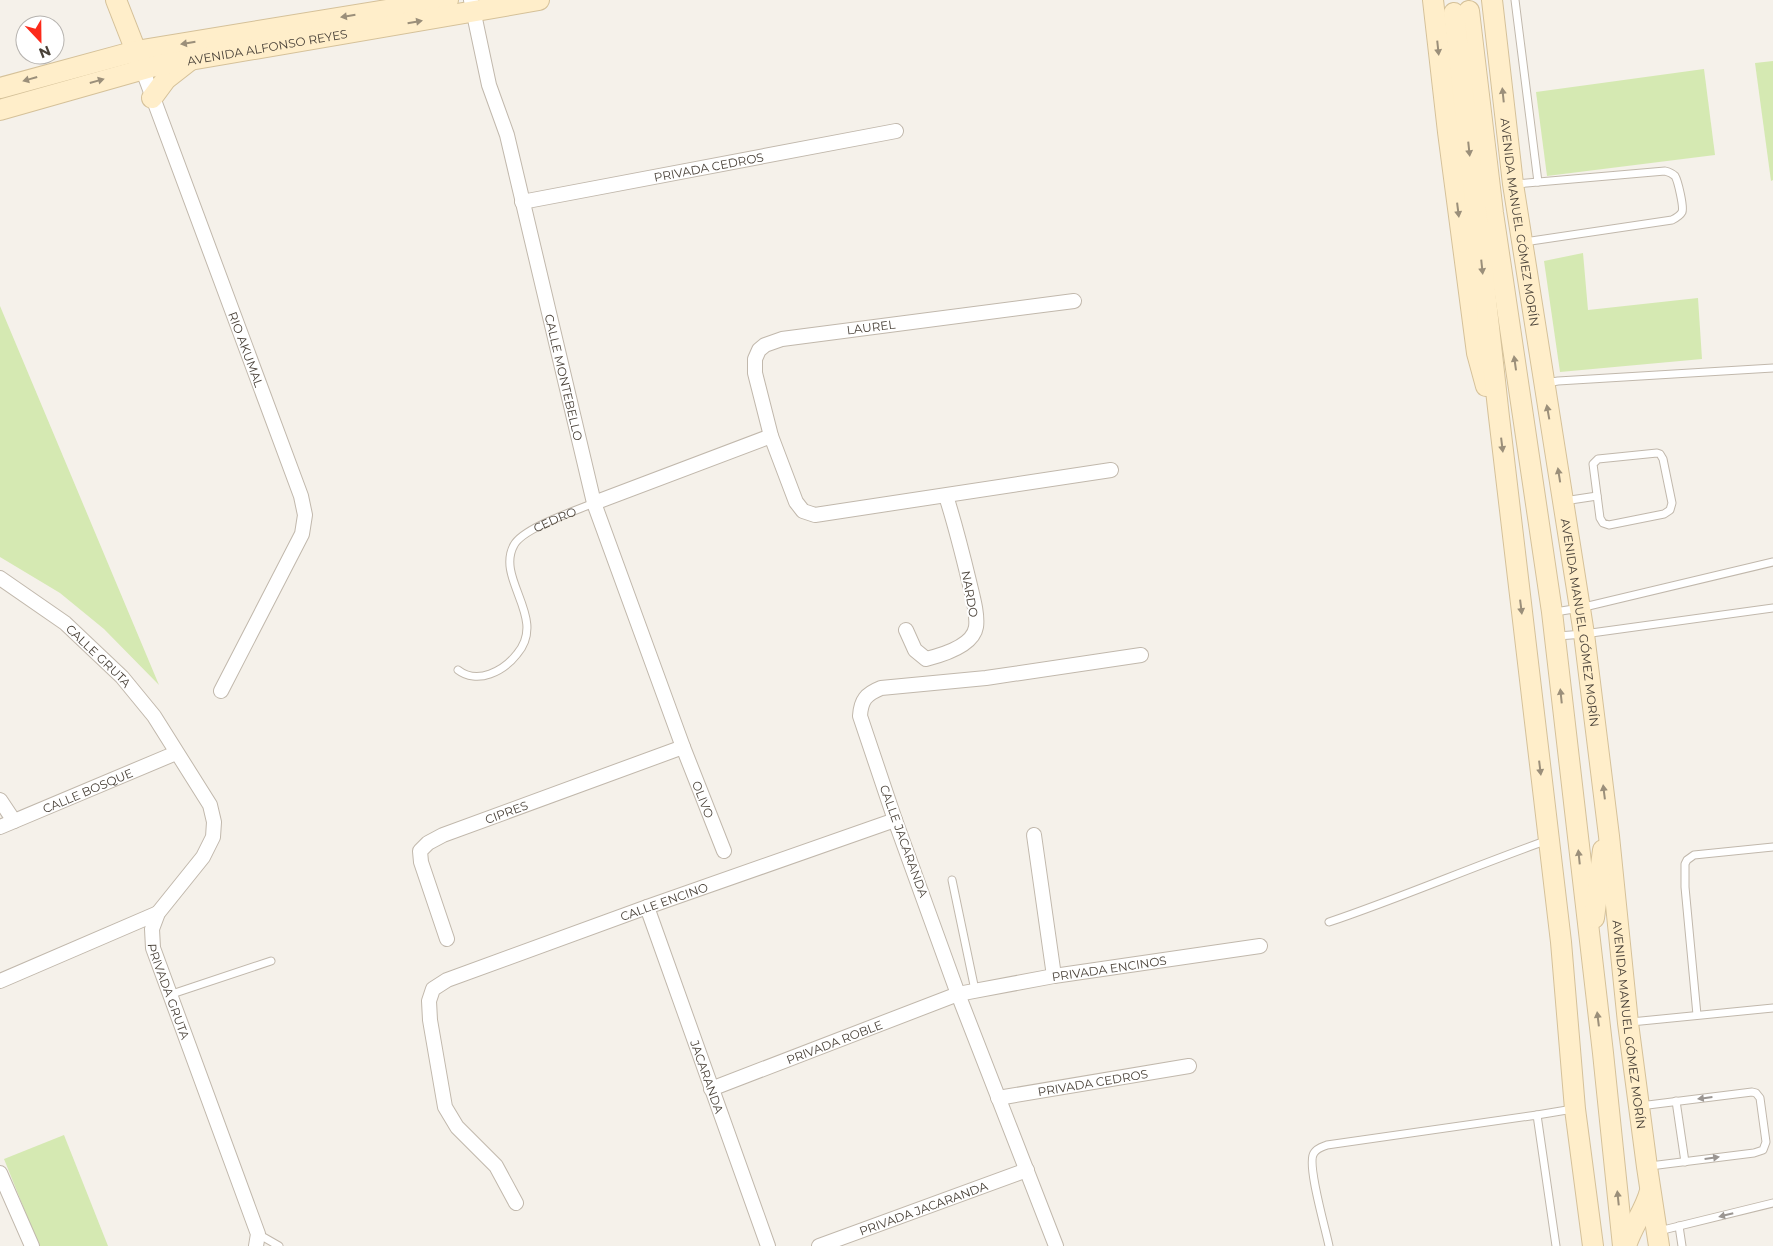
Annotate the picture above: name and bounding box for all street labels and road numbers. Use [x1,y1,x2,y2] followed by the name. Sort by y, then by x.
[186,26,349,68] street label: AVENIDA ALFONSO REYES
[1498,117,1543,327] street label: AVENIDA MANUEL GÓMEZ MORÍN
[653,149,765,184] street label: PRIVADA CEDROS
[226,309,267,389] street label: RIO AKUMAL
[542,312,586,442] street label: CALLE MONTEBELLO
[846,317,896,337] street label: LAUREL
[530,503,578,535] street label: CEDRO
[1558,517,1603,728] street label: AVENIDA MANUEL GÓMEZ MORÍN
[959,570,981,618] street label: NARDO
[63,621,135,690] street label: CALLE GRUTA
[40,765,135,816] street label: CALLE BOSQUE
[689,778,718,820] street label: OLIVO
[877,783,932,900] street label: CALLE JACARANDA
[483,797,530,827] street label: CIPRES
[618,879,710,924] street label: CALLE ENCINO
[1610,919,1649,1130] street label: AVENIDA MANUEL GÓMEZ MORÍN
[145,943,193,1042] street label: PRIVADA GRUTA
[1051,952,1168,984] street label: PRIVADA ENCINOS
[784,1016,884,1067] street label: PRIVADA ROBLE
[687,1037,728,1116] street label: JACARANDA
[1037,1066,1149,1099] street label: PRIVADA CEDROS
[857,1177,990,1238] street label: PRIVADA JACARANDA

